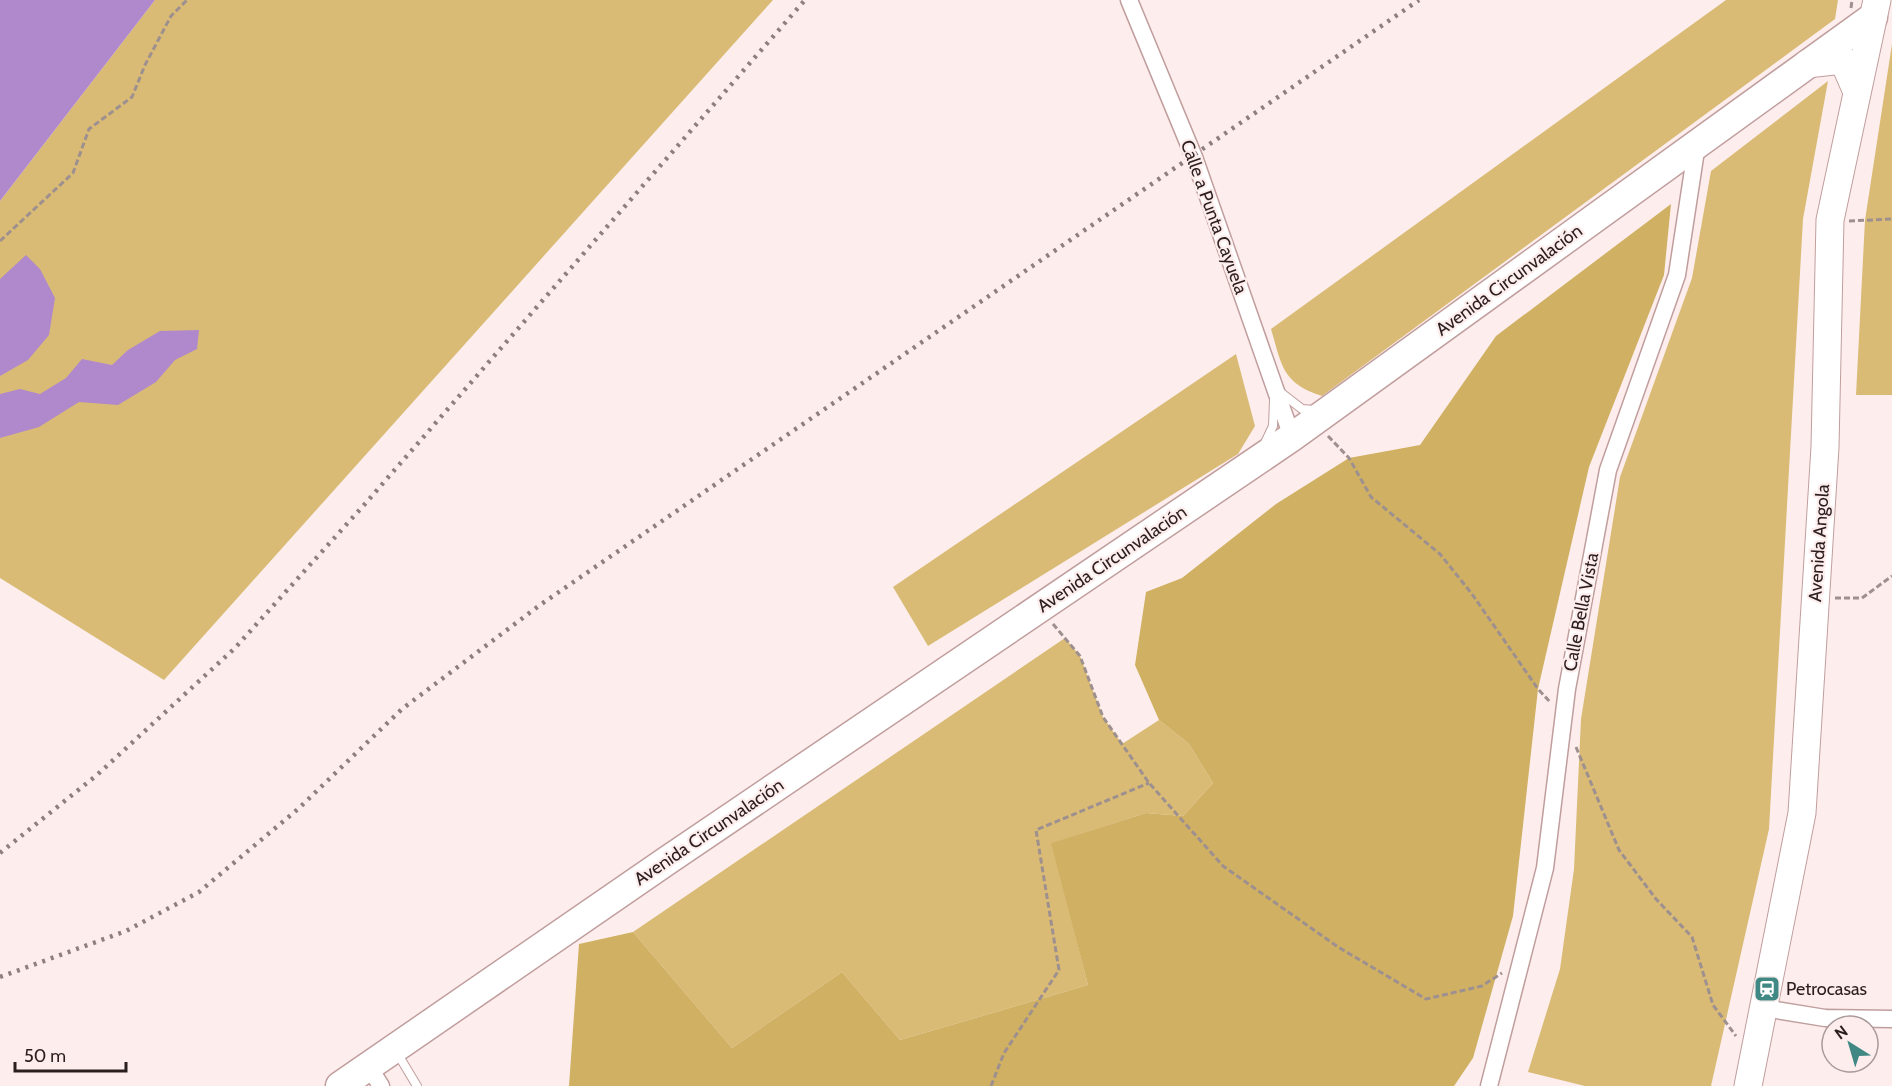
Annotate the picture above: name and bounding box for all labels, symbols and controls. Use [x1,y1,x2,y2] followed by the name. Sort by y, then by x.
[1176,137,1252,297] street label: Calle a Punta Cayuela
[1432,220,1586,340] street label: Avenida Circunvalación
[1804,483,1834,603] street label: Avenida Angola
[1033,501,1191,617] street label: Avenida Circunvalación
[1559,551,1603,673] street label: Calle Bella Vista
[630,774,788,890] street label: Avenida Circunvalación
[1752,974,1782,1004] station icon: Petrocasas
[1786,978,1867,1000] place label: Petrocasas
[1820,1014,1880,1074] north arrow
[1831,1021,1852,1043] text: N
[15,1035,126,1073] scale bar
[24,1045,66,1067] text: 50 m

